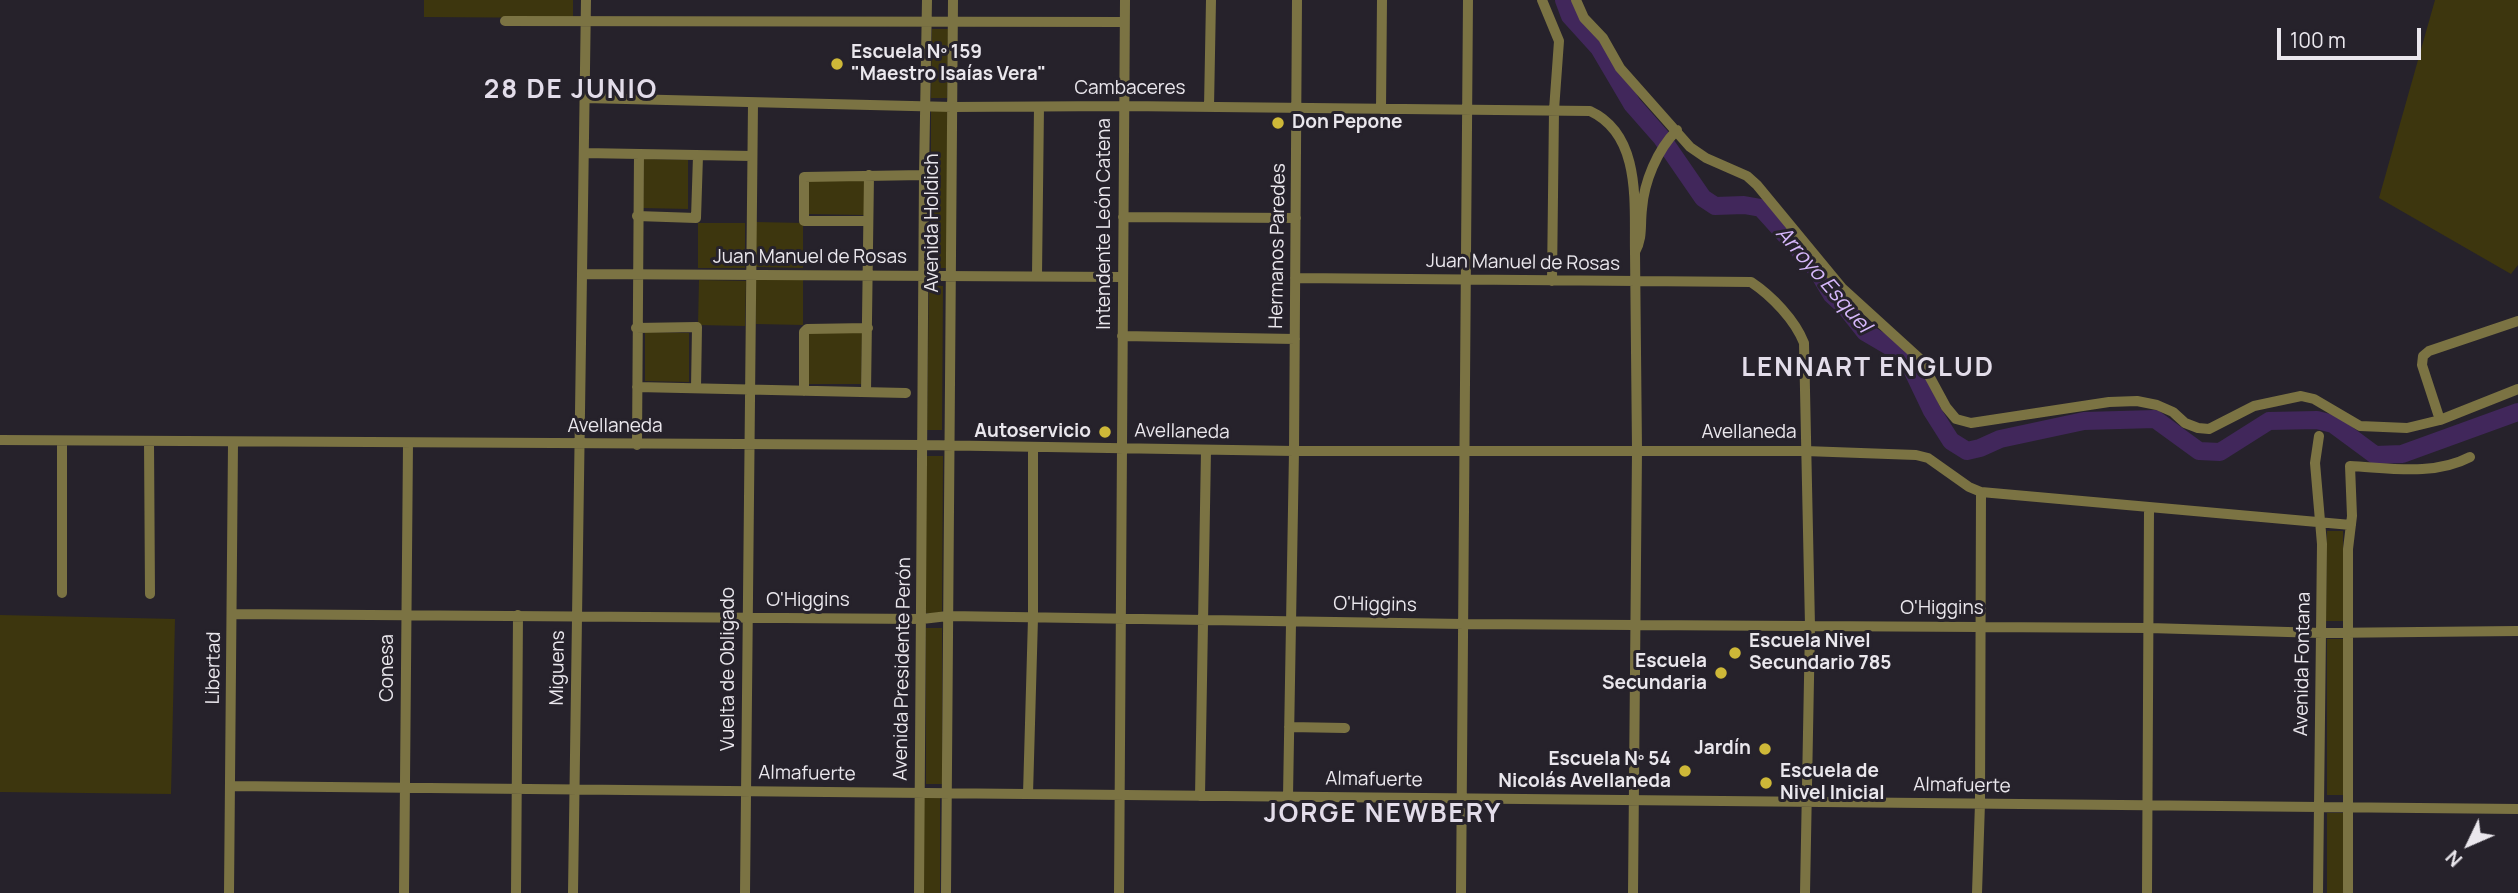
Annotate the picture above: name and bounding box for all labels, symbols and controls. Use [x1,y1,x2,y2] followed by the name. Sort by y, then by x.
[2280,14,2424,58] scale bar
[2290,26,2346,54] text: 100 m
[851,42,1046,86] place label: Escuela Nº 159 "Maestro Isaías Vera"
[829,56,845,72] marker: Escuela Nº 159 "Maestro Isaías Vera"
[485,75,657,107] district label: 28 DE JUNIO
[1074,78,1186,100] street label: Cambaceres
[1292,112,1402,134] place label: Don Pepone
[1270,115,1286,131] marker: Don Pepone
[1094,118,1116,330] street label: Intendente León Catena
[922,154,944,292] street label: Avenida Holdich
[1265,163,1291,329] street label: Hermanos Paredes
[1770,222,1876,338] water label: Arroyo Esquel
[713,247,907,269] street label: Juan Manuel de Rosas
[1426,250,1620,276] street label: Juan Manuel de Rosas
[1743,353,1993,385] district label: LENNART ENGLUD
[567,416,663,438] street label: Avellaneda
[1134,420,1230,444] street label: Avellaneda
[974,421,1091,443] place label: Autoservicio
[1701,422,1797,444] street label: Avellaneda
[1097,424,1113,440] marker: Autoservicio
[890,557,916,781] street label: Avenida Presidente Perón
[718,587,740,751] street label: Vuelta de Obligado
[766,590,850,612] street label: O'Higgins
[2290,592,2316,736] street label: Avenida Fontana
[1333,593,1417,617] street label: O'Higgins
[1900,598,1984,620] street label: O'Higgins
[546,630,570,706] street label: Miguens
[202,631,226,705] street label: Libertad
[1749,631,1892,675] place label: Escuela Nivel Secundario 785
[377,634,399,702] street label: Conesa
[1727,645,1743,661] marker: Escuela Nivel Secundario 785
[1602,651,1707,695] place label: Escuela Secundaria
[1713,665,1729,681] marker: Escuela Secundaria
[1694,738,1751,760] place label: Jardín
[1757,741,1773,757] marker: Jardín
[1498,749,1671,793] place label: Escuela Nº 54 Nicolás Avellaneda
[1780,761,1884,805] place label: Escuela de Nivel Inicial
[758,762,856,786] street label: Almafuerte
[1677,763,1693,779] marker: Escuela Nº 54 Nicolás Avellaneda
[1325,768,1423,792] street label: Almafuerte
[1913,774,2011,798] street label: Almafuerte
[1758,775,1774,791] marker: Escuela de Nivel Inicial
[1265,799,1501,831] district label: JORGE NEWBERY
[2434,809,2504,879] north arrow
[2440,845,2468,873] text: N

